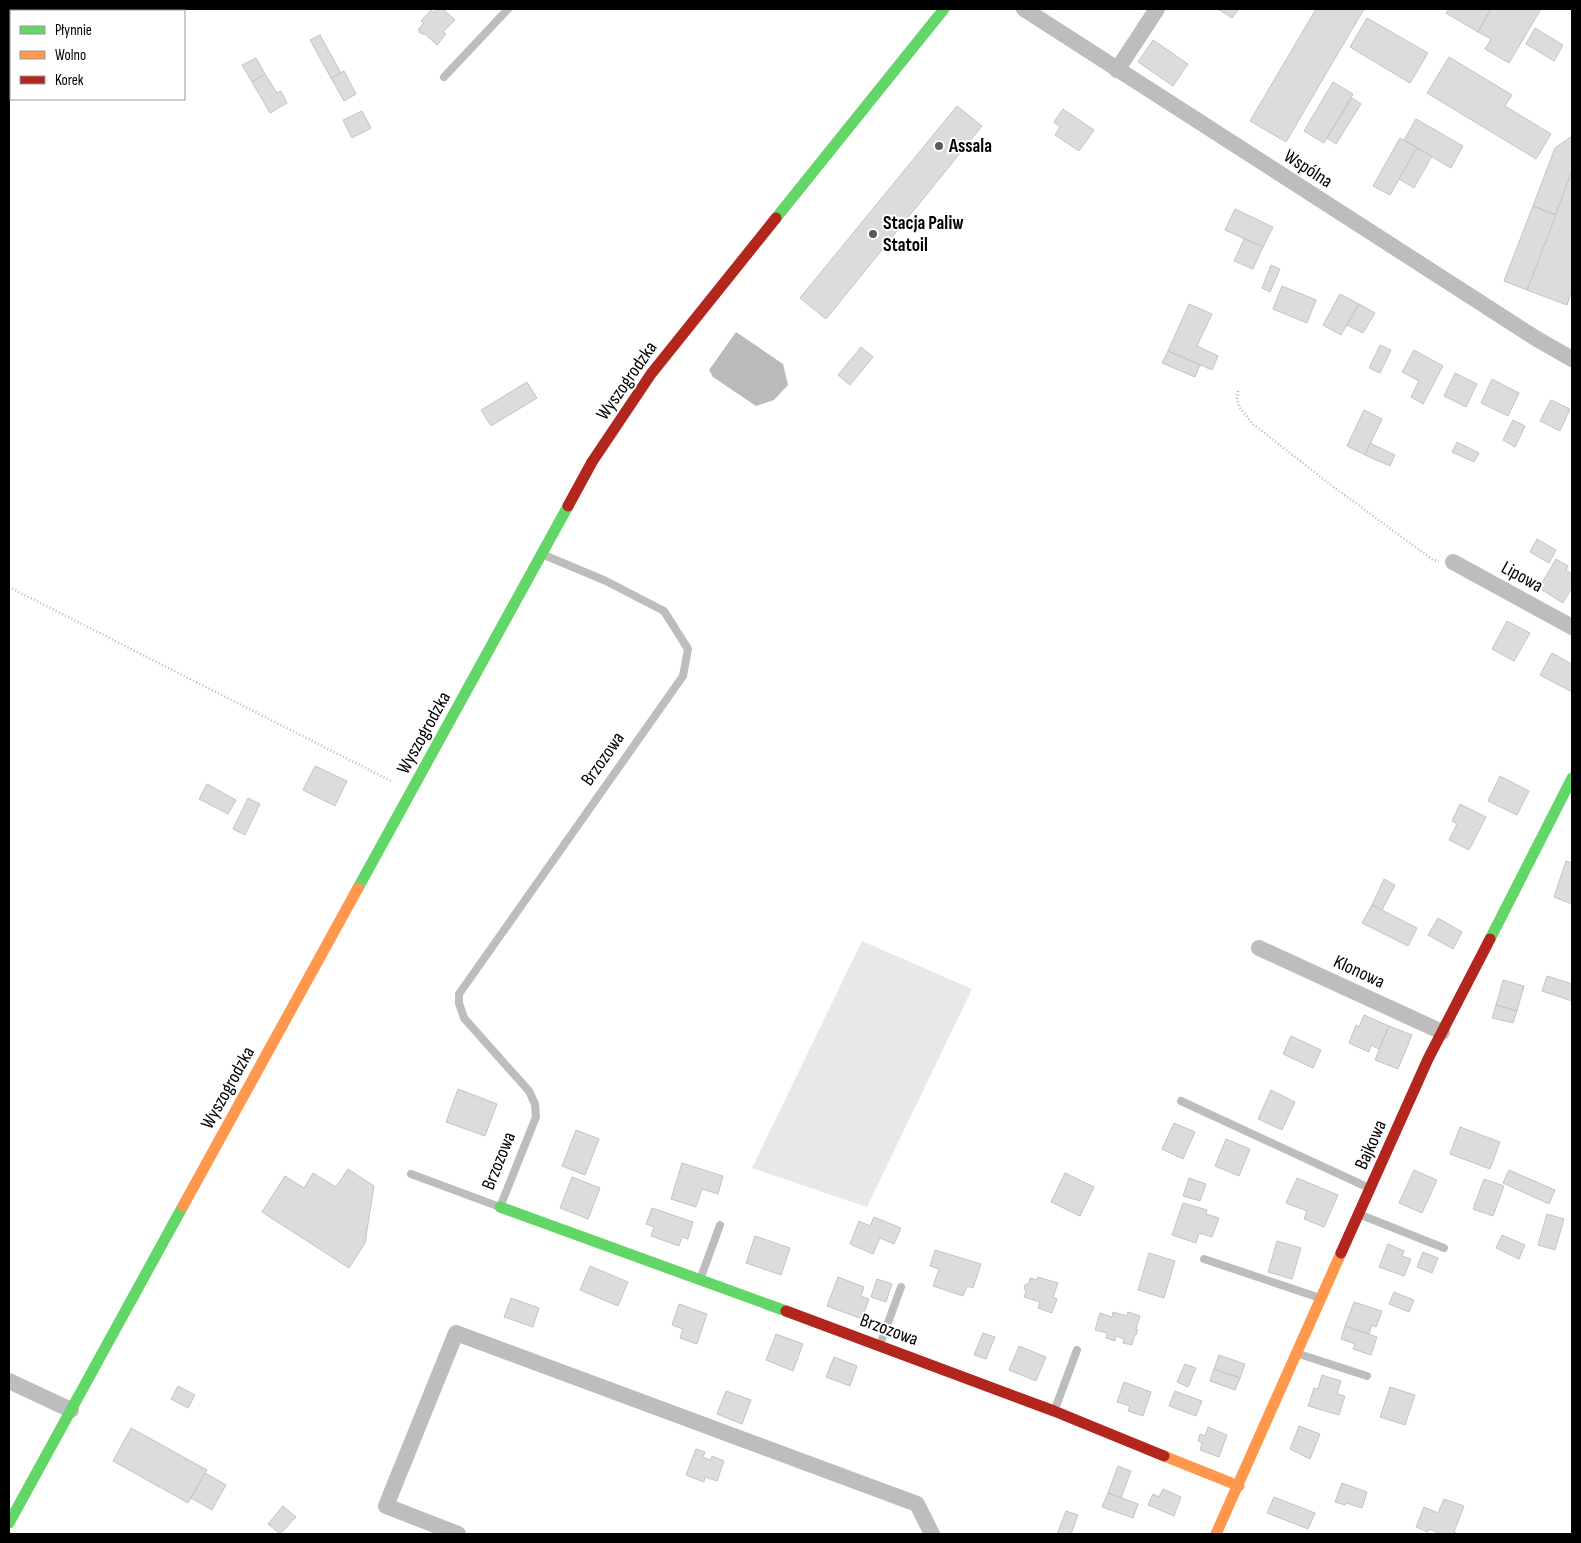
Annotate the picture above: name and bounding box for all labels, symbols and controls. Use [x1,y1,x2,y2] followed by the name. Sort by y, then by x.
[10,10,185,100] legend
[55,21,92,40] text: Płynnie
[55,46,86,65] text: Wolno
[55,71,84,90] text: Korek
[948,135,992,158] place label: Assala
[933,140,945,152] marker: Assala
[1279,145,1337,193] street label: Wspólna
[883,212,964,257] place label: Stacja Paliw Statoil
[867,228,879,240] marker: Stacja Paliw Statoil
[592,337,662,425] street label: Wyszogrodzka
[1497,556,1547,598] street label: Lipowa
[392,688,456,778] street label: Wyszogrodzka
[576,728,630,790] street label: Brzozowa
[1330,950,1388,994] street label: Klonowa
[196,1043,260,1133] street label: Wyszogrodzka
[1350,1117,1392,1173] street label: Bajkowa
[477,1129,521,1193] street label: Brzozowa
[857,1309,921,1351] street label: Brzozowa

